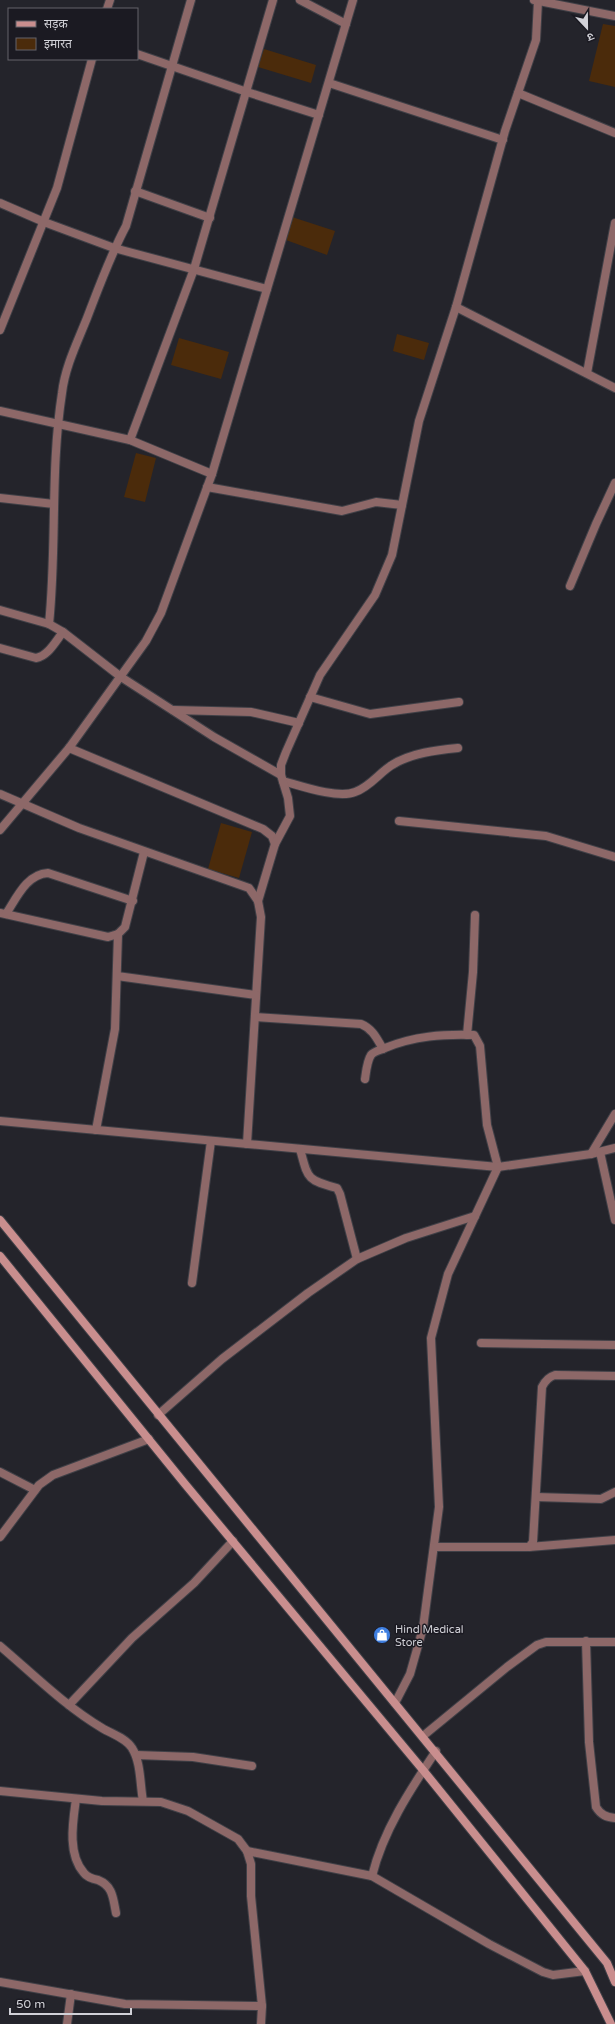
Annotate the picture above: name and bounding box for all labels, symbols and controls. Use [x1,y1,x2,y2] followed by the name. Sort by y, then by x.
[8,8,138,60] legend
[567,8,607,48] north arrow
[44,17,69,31] text: सड़क
[585,30,596,44] text: उ
[44,37,73,51] text: इमारत
[395,1623,464,1649] place label: Hind Medical Store
[372,1625,392,1645] shop icon: Hind Medical Store
[10,1990,131,2016] scale bar
[16,1997,45,2011] text: 50 m

